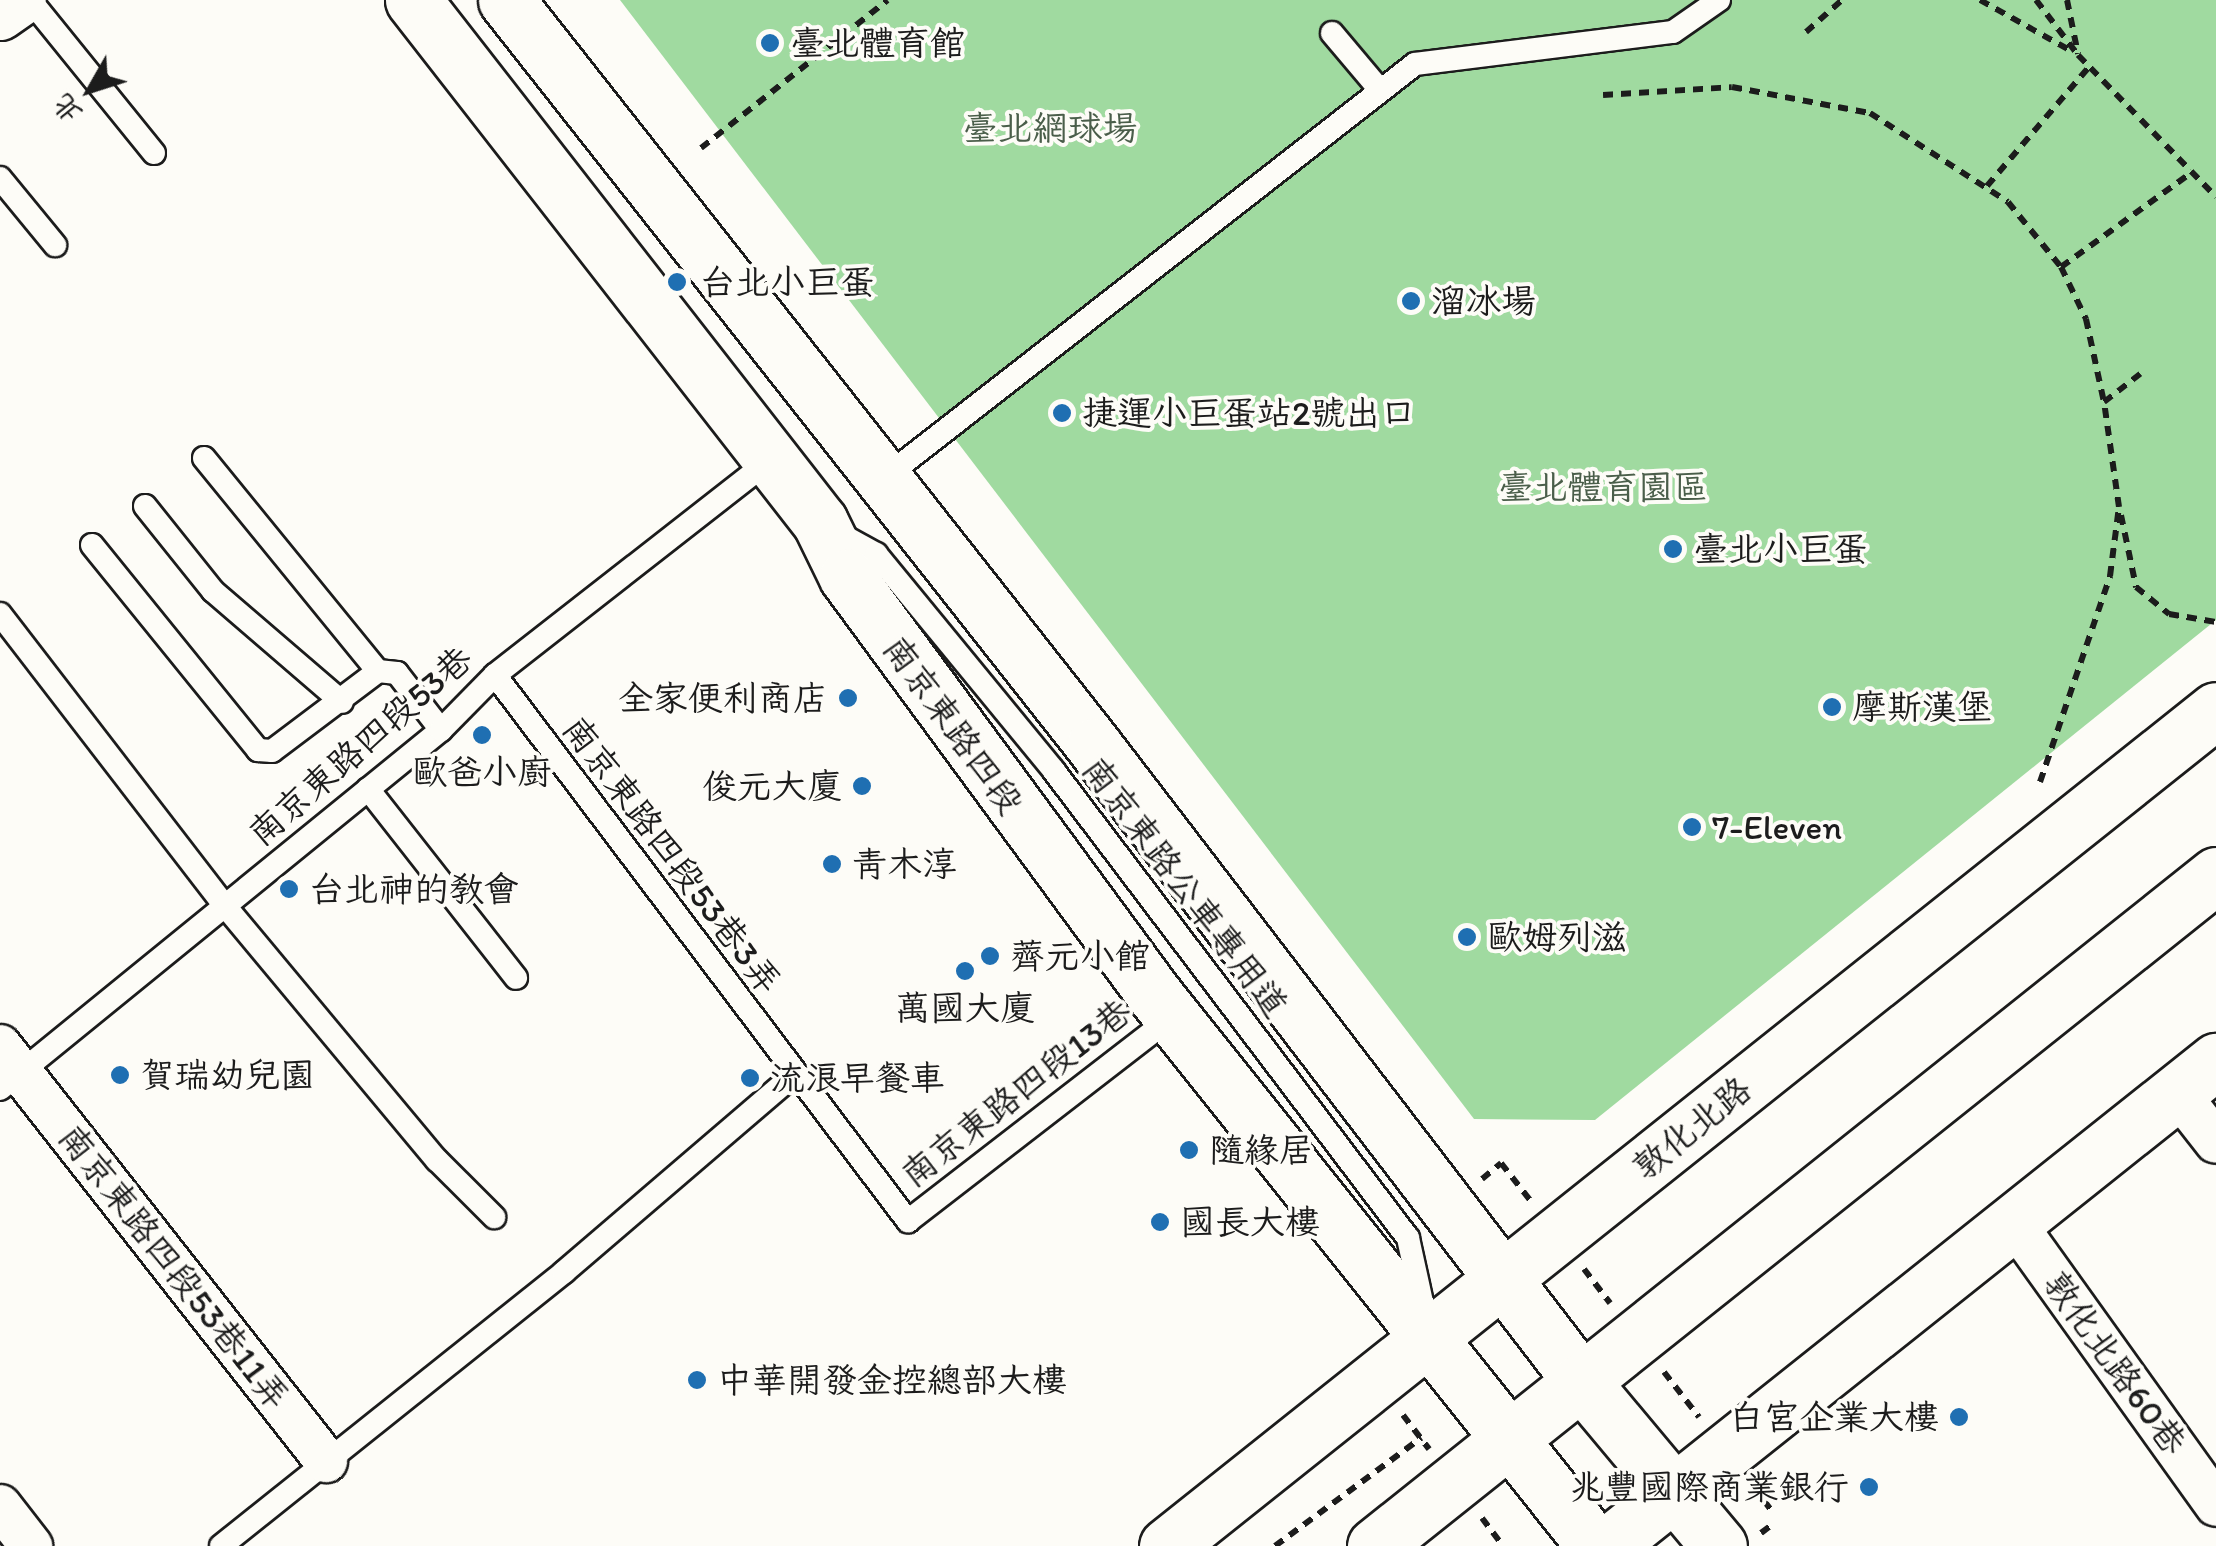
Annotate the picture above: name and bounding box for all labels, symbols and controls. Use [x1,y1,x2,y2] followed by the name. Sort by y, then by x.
[790,22,965,64] place label: 臺北體育館
[759,32,781,54] marker: 臺北體育館
[40,40,140,140] north arrow
[45,87,89,130] text: 北
[963,107,1137,149] park label: 臺北網球場
[700,261,875,303] place label: 台北小巨蛋
[664,269,690,295] marker: 台北小巨蛋
[1431,280,1536,322] place label: 溜冰場
[1400,290,1422,312] marker: 溜冰場
[1082,392,1415,434] place label: 捷運小巨蛋站2號出口
[1051,402,1073,424] marker: 捷運小巨蛋站2號出口
[1498,466,1708,508] park label: 臺北體育園區
[1693,528,1868,570] place label: 臺北小巨蛋
[1662,538,1684,560] marker: 臺北小巨蛋
[874,628,1032,822] street label: 南京東路四段
[240,637,480,855] street label: 南京東路四段53巷
[618,677,828,719] place label: 全家便利商店
[1852,686,1992,728] place label: 摩斯漢堡
[837,687,859,709] marker: 全家便利商店
[1821,696,1843,718] marker: 摩斯漢堡
[554,708,790,1002] street label: 南京東路四段53巷3弄
[471,724,493,746] marker: 歐爸小廚
[1073,749,1297,1025] street label: 南京東路公車專用道
[412,751,552,793] place label: 歐爸小廚
[702,765,842,807] place label: 俊元大廈
[851,775,873,797] marker: 俊元大廈
[1712,806,1842,848] place label: 7-Eleven
[1681,816,1703,838] marker: 7-Eleven
[852,843,957,885] place label: 青木淳
[821,853,843,875] marker: 青木淳
[309,868,519,910] place label: 台北神的教會
[278,878,300,900] marker: 台北神的教會
[1487,916,1627,958] place label: 歐姆列滋
[1456,926,1478,948] marker: 歐姆列滋
[1010,935,1150,977] place label: 薺元小館
[979,945,1001,967] marker: 薺元小館
[954,960,976,982] marker: 萬國大廈
[895,987,1035,1029] place label: 萬國大廈
[893,990,1139,1196] street label: 南京東路四段13巷
[140,1054,315,1096] place label: 賀瑞幼兒園
[770,1057,945,1099] place label: 流浪早餐車
[109,1064,131,1086] marker: 賀瑞幼兒園
[739,1067,761,1089] marker: 流浪早餐車
[1624,1068,1760,1188] street label: 敦化北路
[50,1116,298,1418] street label: 南京東路四段53巷11弄
[1209,1129,1314,1171] place label: 隨緣居
[1178,1139,1200,1161] marker: 隨緣居
[1180,1201,1320,1243] place label: 國長大樓
[1149,1211,1171,1233] marker: 國長大樓
[2035,1264,2195,1462] street label: 敦化北路60巷
[717,1359,1067,1401] place label: 中華開發金控總部大樓
[686,1369,708,1391] marker: 中華開發金控總部大樓
[1729,1396,1939,1438] place label: 白宮企業大樓
[1948,1406,1970,1428] marker: 白宮企業大樓
[1569,1466,1849,1508] place label: 兆豐國際商業銀行
[1858,1476,1880,1498] marker: 兆豐國際商業銀行

